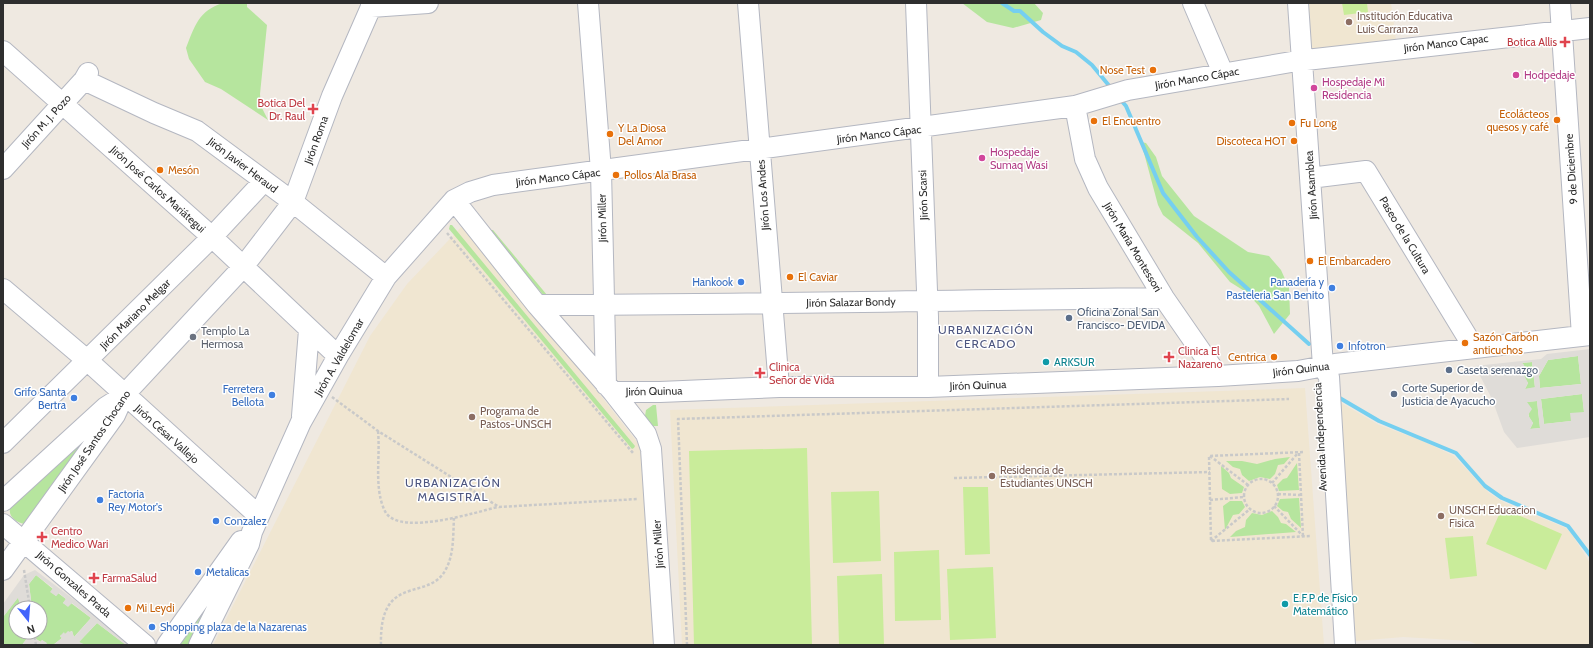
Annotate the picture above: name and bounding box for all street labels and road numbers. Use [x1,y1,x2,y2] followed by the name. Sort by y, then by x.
[1402,31,1489,55] street label: Jirón Manco Capac
[1153,64,1240,92] street label: Jirón Manco Cápac
[18,91,74,152] street label: Jirón M. J. Pozo
[300,113,331,167] street label: Jirón Roma
[835,122,922,146] street label: Jirón Manco Cápac
[1562,133,1580,205] street label: 9 de Diciembre
[204,134,281,196] street label: Jirón Javier Heraud
[107,142,209,236] street label: Jirón José Carlos Mariátegui
[1302,149,1320,221] street label: Jirón Asamblea
[754,159,773,232] street label: Jirón Los Andes
[514,165,601,189] street label: Jirón Manco Cápac
[915,170,931,221] street label: Jirón Scarsi
[595,193,609,243] street label: Jirón Miller
[1376,194,1434,277] street label: Paseo de la Cultura
[1100,199,1165,294] street label: Jirón María Montessori
[96,275,174,353] street label: Jirón Mariano Melgar
[805,294,896,310] street label: Jirón Salazar Bondy
[311,315,367,399] street label: Jirón A. Valdelomar
[1271,359,1331,380] street label: Jirón Quinua
[948,377,1007,393] street label: Jirón Quinua
[1310,382,1330,492] street label: Avenida Independencia
[625,383,683,399] street label: Jirón Quinua
[54,387,133,496] street label: Jirón José Santos Chocano
[131,401,202,467] street label: Jirón César Vallejo
[649,519,667,570] street label: Jirón Miller
[33,547,115,621] street label: Jirón Gonzales Prada

